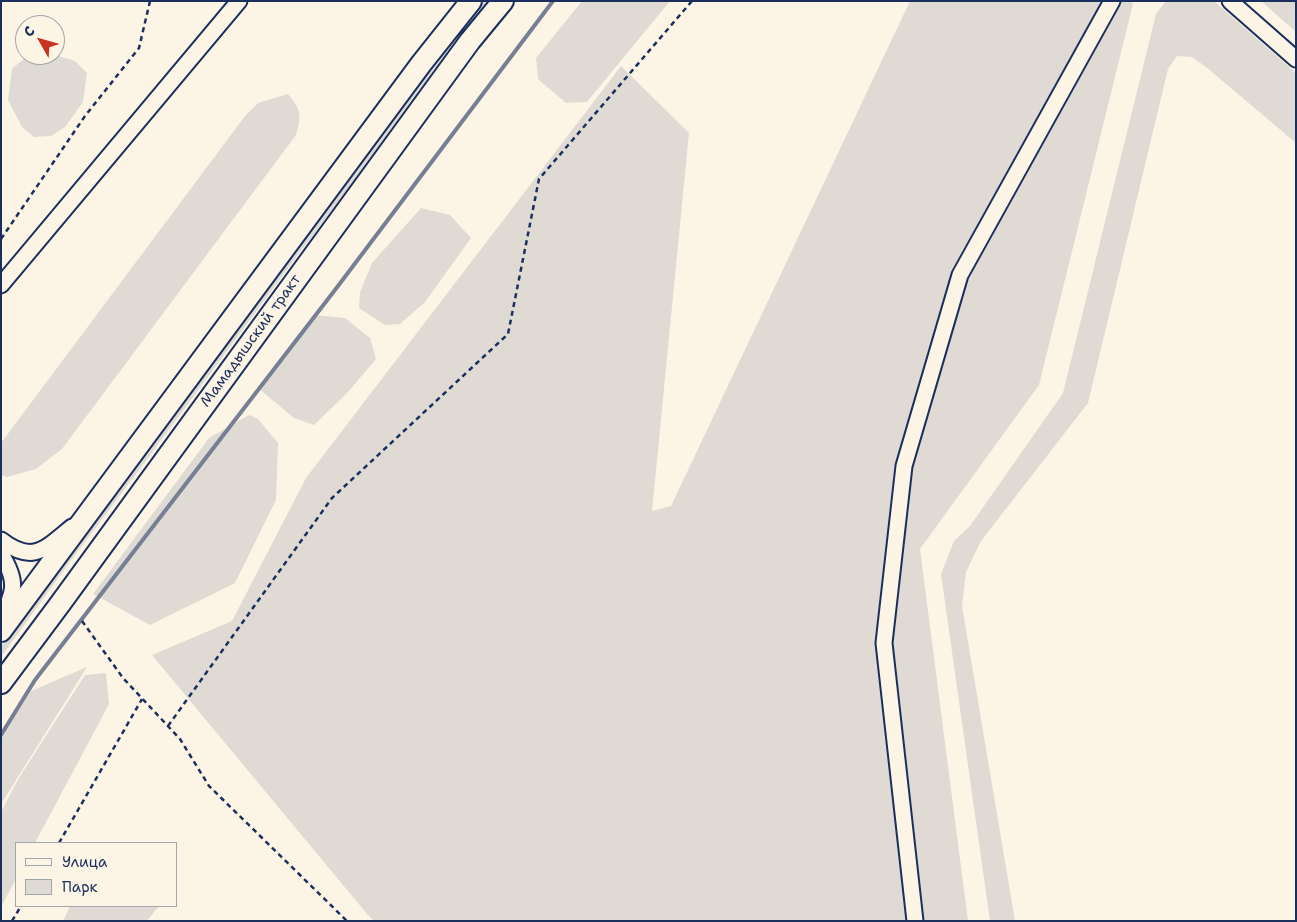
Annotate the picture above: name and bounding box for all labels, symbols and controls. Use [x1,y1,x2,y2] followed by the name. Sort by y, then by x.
[15,15,65,65] north arrow
[19,22,39,40] text: С
[197,271,305,411] street label: Мамадышский тракт
[15,842,178,907] legend
[62,852,107,872] text: Улица
[62,877,98,897] text: Парк

